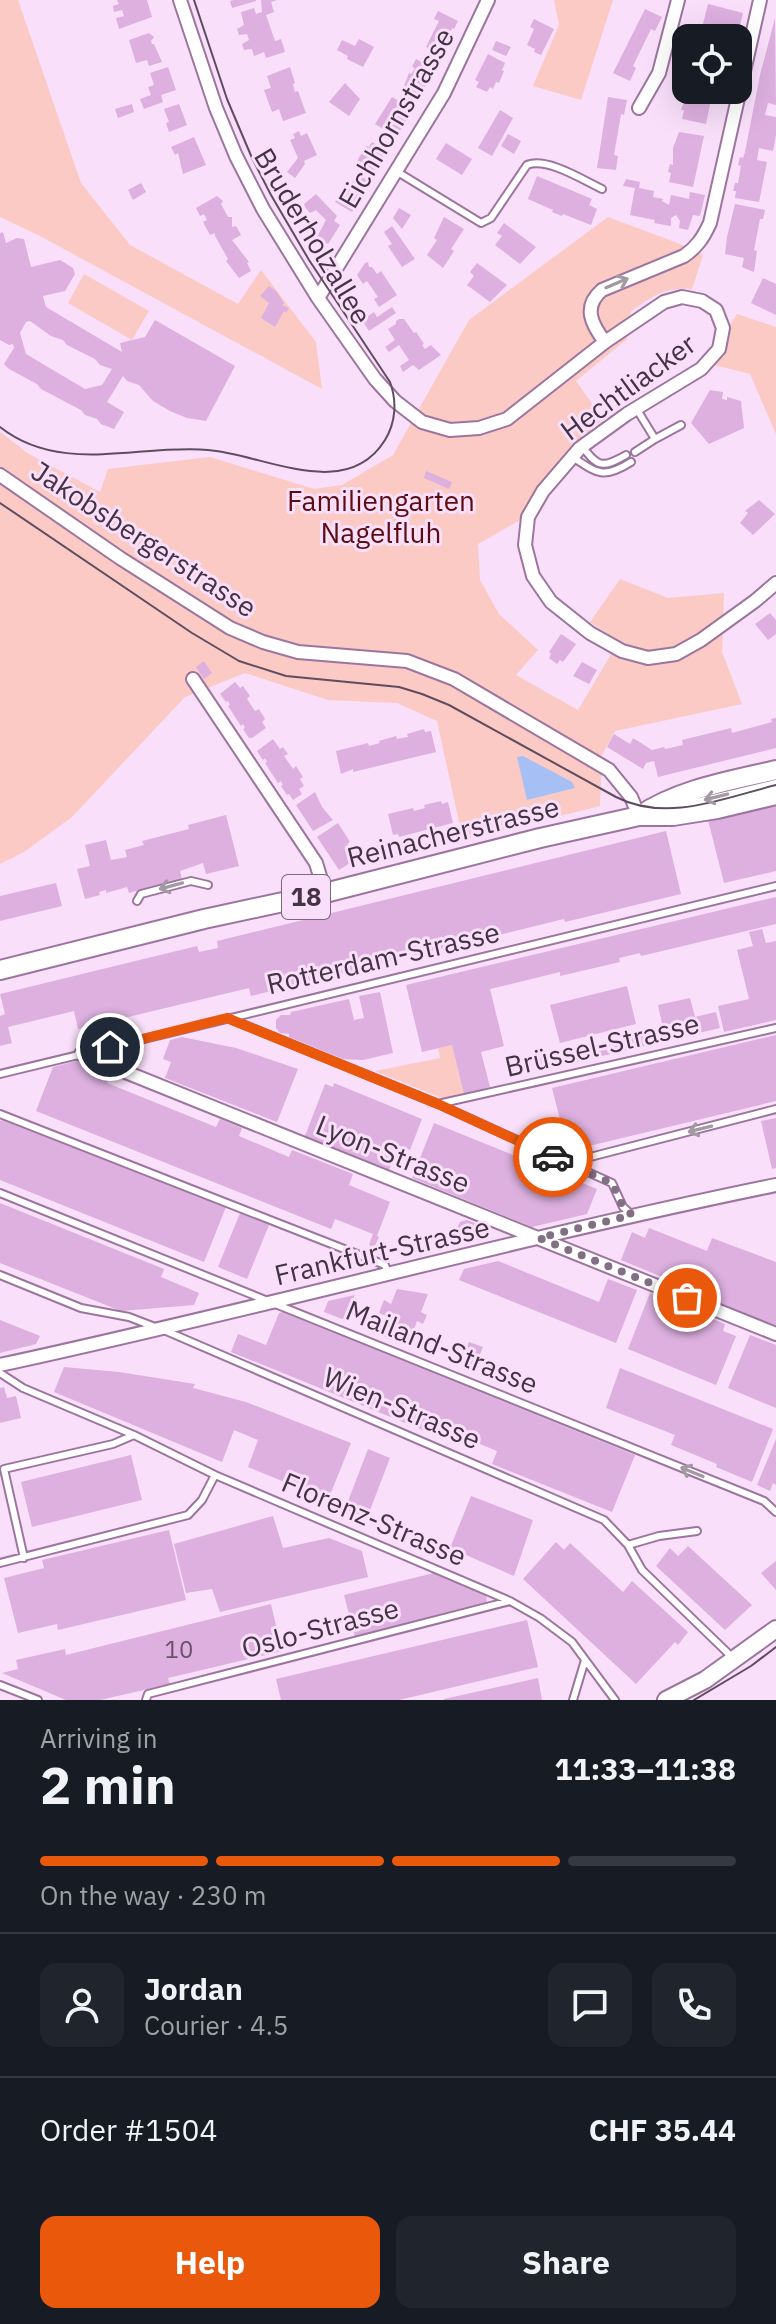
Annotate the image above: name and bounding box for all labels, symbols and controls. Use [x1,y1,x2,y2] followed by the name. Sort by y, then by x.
[329,21,462,214] street label: Eichhornstrasse
[672,24,752,104] map controls
[672,24,752,104] button: locate
[246,141,381,331] street label: Bruderholzallee
[605,275,629,290] one-way arrow
[553,325,703,448] street label: Hechtliacker
[25,452,264,625] street label: Jakobsbergerstrasse
[287,482,475,551] park label: Familiengarten Nagelfluh
[343,787,563,876] street label: Reinacherstrasse
[704,791,729,806] one-way arrow
[282,875,330,919] road number: 18
[158,880,184,895] one-way arrow
[263,913,503,1002] street label: Rotterdam-Strasse
[501,1004,703,1085] street label: Brüssel-Strasse
[76,1013,144,1081] pin
[88,1025,132,1069] icon: home
[311,1106,476,1201] street label: Lyon-Strasse
[513,1117,593,1197] courier
[688,1122,714,1137] one-way arrow
[531,1135,575,1179] icon: car
[271,1208,493,1293] street label: Frankfurt-Strasse
[653,1264,721,1332] pin
[665,1276,709,1320] icon: bag
[341,1291,544,1402] street label: Mailand-Strasse
[318,1358,487,1457] street label: Wien-Strasse
[276,1463,472,1574] street label: Florenz-Strasse
[680,1464,705,1478] one-way arrow
[237,1589,403,1666] street label: Oslo-Strasse
[165,1633,193,1665] house number: 10
[40,1721,157,1755] text: Arriving in
[555,1749,736,1788] text: 11:33–11:38
[40,1751,176,1818] text: 2 min
[40,1878,266,1912] text: On the way · 230 m
[40,1963,124,2047] button: person
[548,1963,632,2047] button: chat
[652,1963,736,2047] button: phone
[144,1969,243,2008] text: Jordan
[144,2008,288,2042] text: Courier · 4.5
[40,2110,217,2149] text: Order #1504
[589,2110,736,2149] text: CHF 35.44
[40,2216,380,2308] button: Help
[396,2216,736,2308] button: Share

